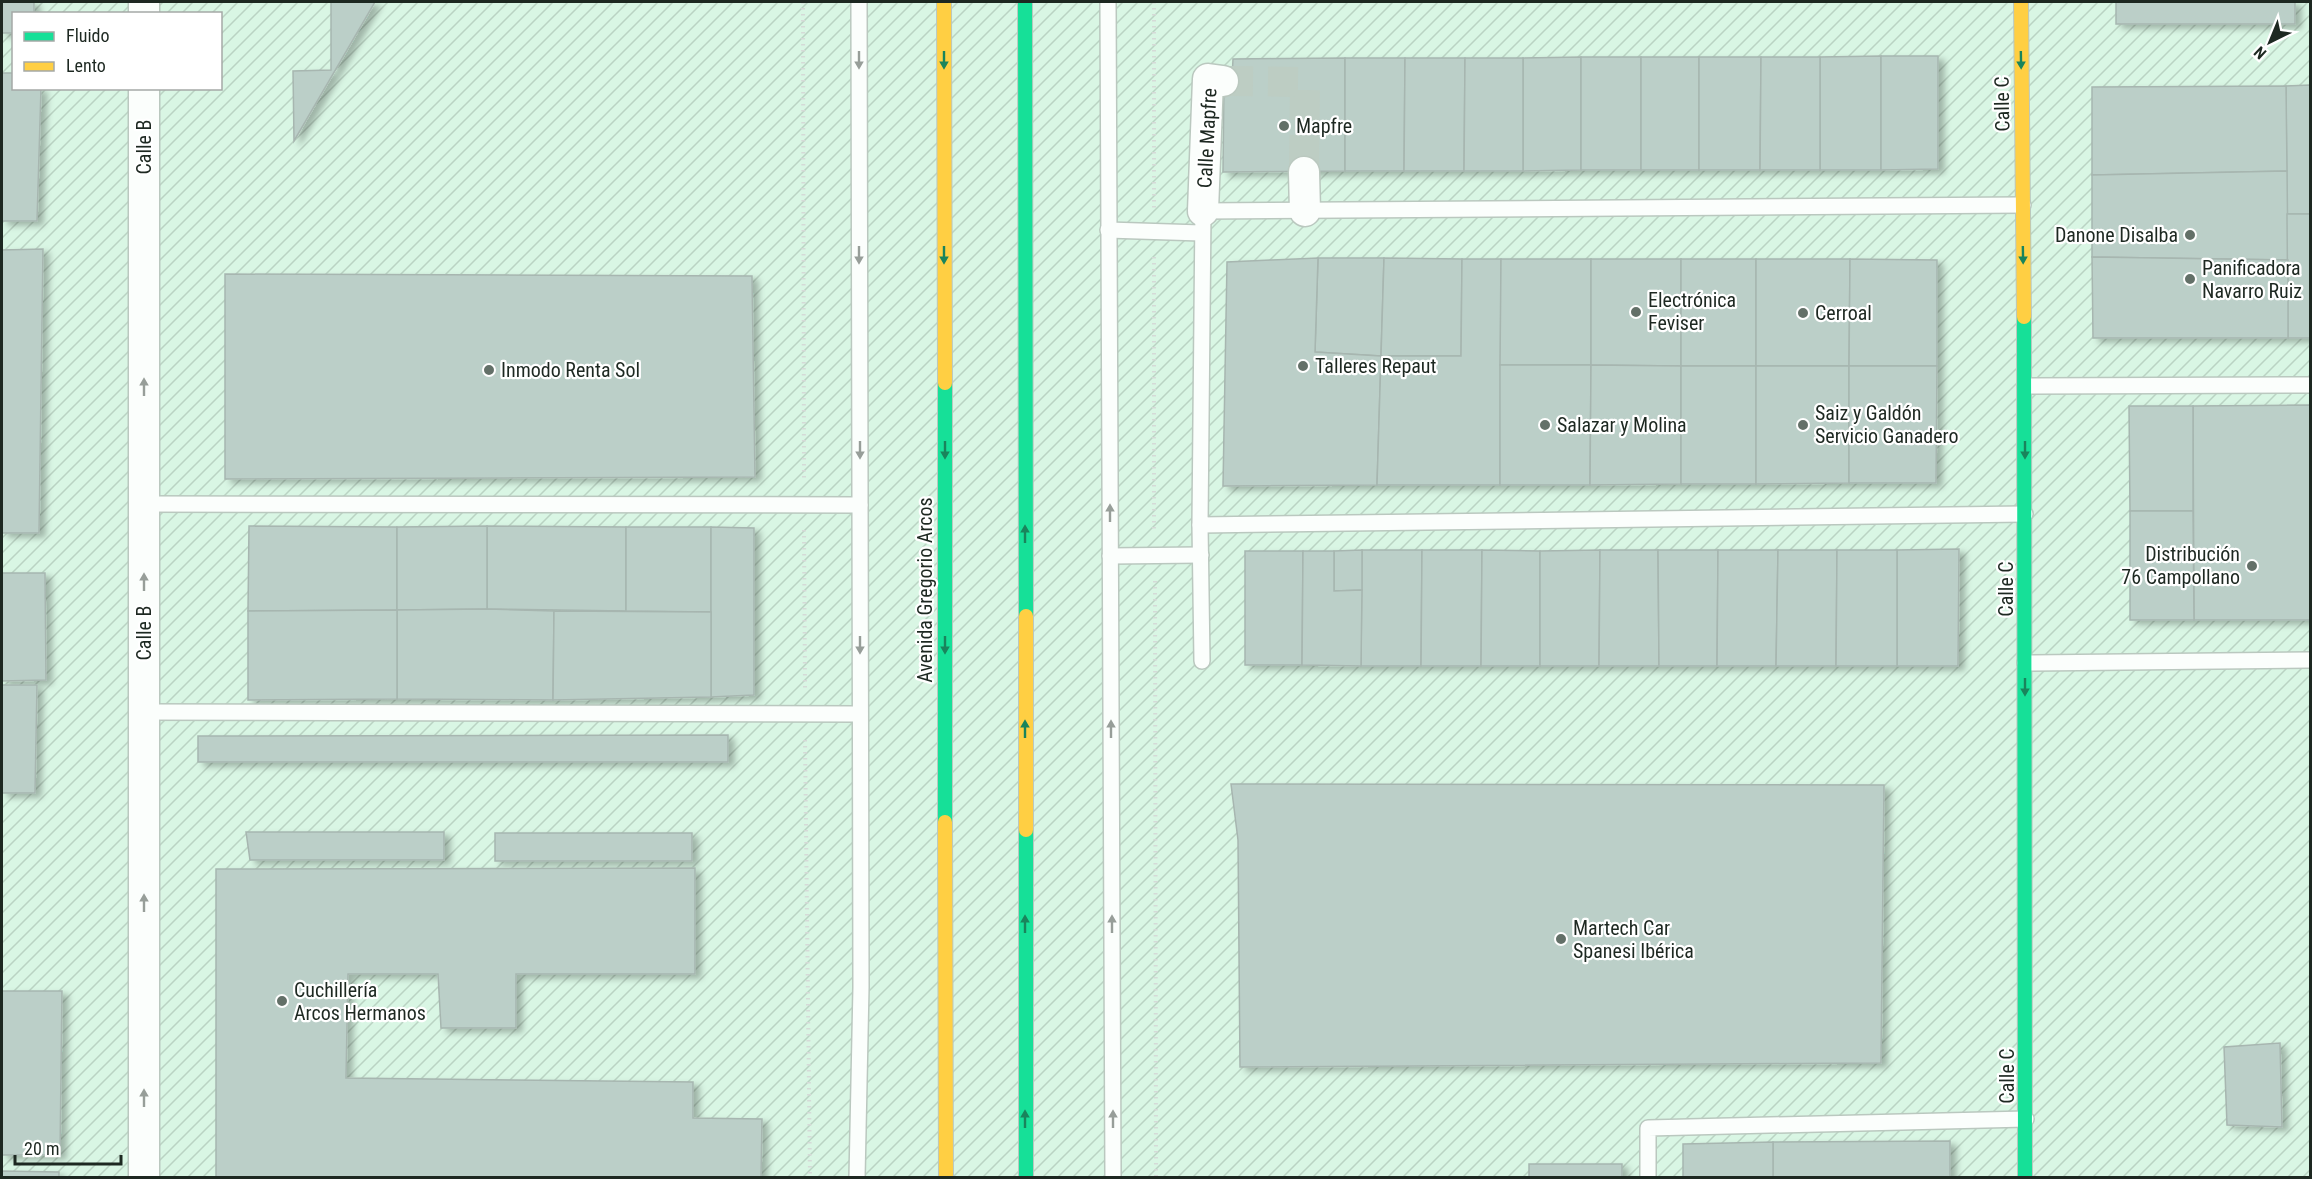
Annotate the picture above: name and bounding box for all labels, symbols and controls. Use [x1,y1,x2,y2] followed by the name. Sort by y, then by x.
[12,12,222,90] legend
[2240,12,2300,72] north arrow
[66,25,110,46] text: Fluido
[2250,42,2270,63] text: N
[854,50,864,69] one-way arrow
[939,50,949,69] one-way arrow
[2017,50,2026,69] one-way arrow
[66,55,106,76] text: Lento
[1990,76,2014,132] street label: Calle C
[1192,87,1222,189] street label: Calle Mapfre
[1296,114,1352,138] place label: Mapfre
[1277,119,1291,133] marker: Mapfre
[132,120,156,174] street label: Calle B
[2055,223,2178,247] place label: Danone Disalba
[2183,228,2197,242] marker: Danone Disalba
[854,245,864,264] one-way arrow
[939,245,949,264] one-way arrow
[2019,245,2028,264] one-way arrow
[2202,256,2302,303] place label: Panificadora Navarro Ruiz
[2183,272,2197,286] marker: Panificadora Navarro Ruiz
[1648,288,1736,335] place label: Electrónica Feviser
[1815,301,1872,325] place label: Cerroal
[1629,305,1643,319] marker: Electrónica Feviser
[1796,306,1810,320] marker: Cerroal
[1315,354,1437,378] place label: Talleres Repaut
[501,358,640,382] place label: Inmodo Renta Sol
[1296,359,1310,373] marker: Talleres Repaut
[482,363,496,377] marker: Inmodo Renta Sol
[139,378,149,397] one-way arrow
[1815,401,1959,448] place label: Saiz y Galdón Servicio Ganadero
[1557,413,1687,437] place label: Salazar y Molina
[1538,418,1552,432] marker: Salazar y Molina
[1796,418,1810,432] marker: Saiz y Galdón Servicio Ganadero
[855,440,865,459] one-way arrow
[940,440,950,459] one-way arrow
[2020,440,2030,459] one-way arrow
[913,497,937,683] street label: Avenida Gregorio Arcos
[1105,504,1115,523] one-way arrow
[1020,525,1030,544] one-way arrow
[2121,542,2240,589] place label: Distribución 76 Campollano
[2245,559,2259,573] marker: Distribución 76 Campollano
[1994,561,2018,617] street label: Calle C
[139,573,149,592] one-way arrow
[132,606,156,660] street label: Calle B
[855,635,865,654] one-way arrow
[940,635,950,654] one-way arrow
[2020,677,2030,696] one-way arrow
[1020,720,1030,739] one-way arrow
[1106,720,1116,739] one-way arrow
[139,894,149,913] one-way arrow
[1020,915,1030,934] one-way arrow
[1107,915,1117,934] one-way arrow
[1573,916,1694,963] place label: Martech Car Spanesi Ibérica
[1554,932,1568,946] marker: Martech Car Spanesi Ibérica
[294,978,426,1025] place label: Cuchillería Arcos Hermanos
[275,994,289,1008] marker: Cuchillería Arcos Hermanos
[1995,1048,2019,1104] street label: Calle C
[139,1089,149,1108] one-way arrow
[1020,1110,1030,1129] one-way arrow
[1108,1110,1117,1129] one-way arrow
[15,1128,122,1166] scale bar
[24,1138,59,1159] text: 20 m

